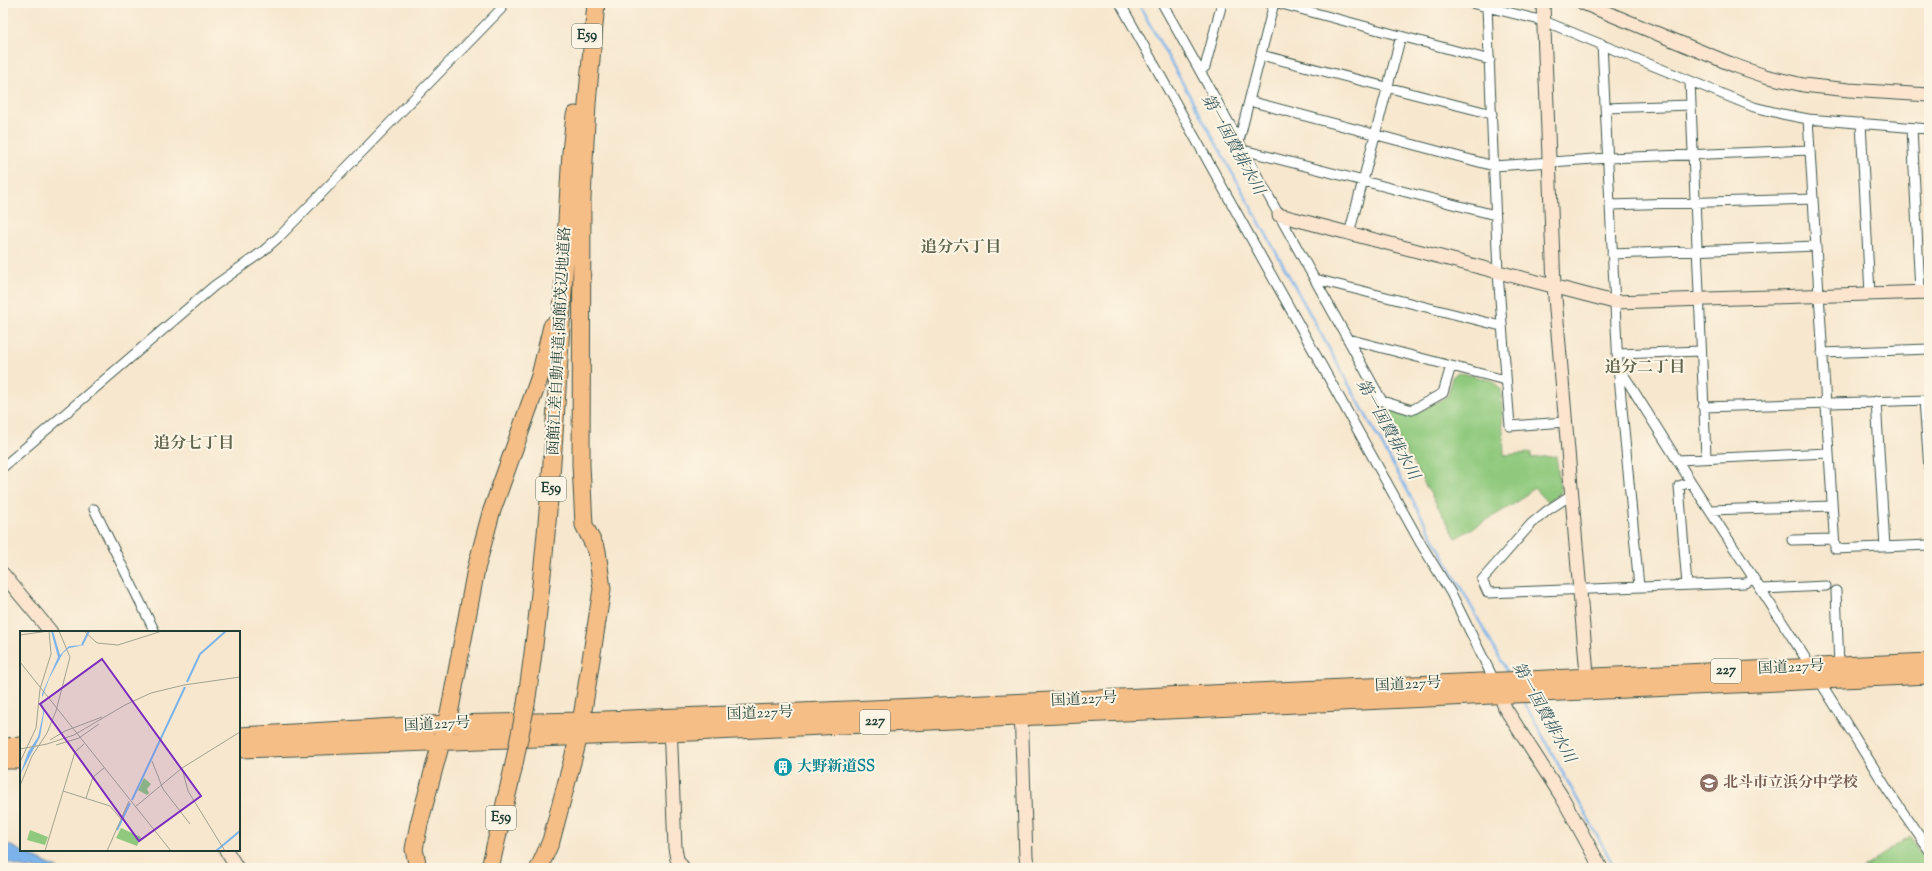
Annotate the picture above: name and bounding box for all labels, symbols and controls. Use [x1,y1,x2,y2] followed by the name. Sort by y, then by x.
[572,24,602,48] road number: E59
[1195,90,1270,201] water label: 第一国費排水川
[544,226,576,456] street label: 函館江差自動車道;函館茂辺地道路
[921,237,1001,260] district label: 追分六丁目
[1605,357,1685,380] district label: 追分二丁目
[1350,375,1425,486] water label: 第一国費排水川
[154,433,234,456] district label: 追分七丁目
[536,477,566,501] road number: E59
[20,631,240,851] inset map
[1757,656,1825,680] street label: 国道227号
[1506,658,1581,769] water label: 第一国費排水川
[1711,659,1741,683] road number: 227
[1374,673,1442,697] street label: 国道227号
[1050,688,1118,712] street label: 国道227号
[726,702,794,726] street label: 国道227号
[860,710,890,734] road number: 227
[403,713,471,737] street label: 国道227号
[772,756,794,778] building icon: 大野新道SS
[797,757,875,778] place label: 大野新道SS
[1698,772,1720,794] school or university icon: 北斗市立浜分中学校
[1723,773,1858,794] place label: 北斗市立浜分中学校
[486,806,516,830] road number: E59

